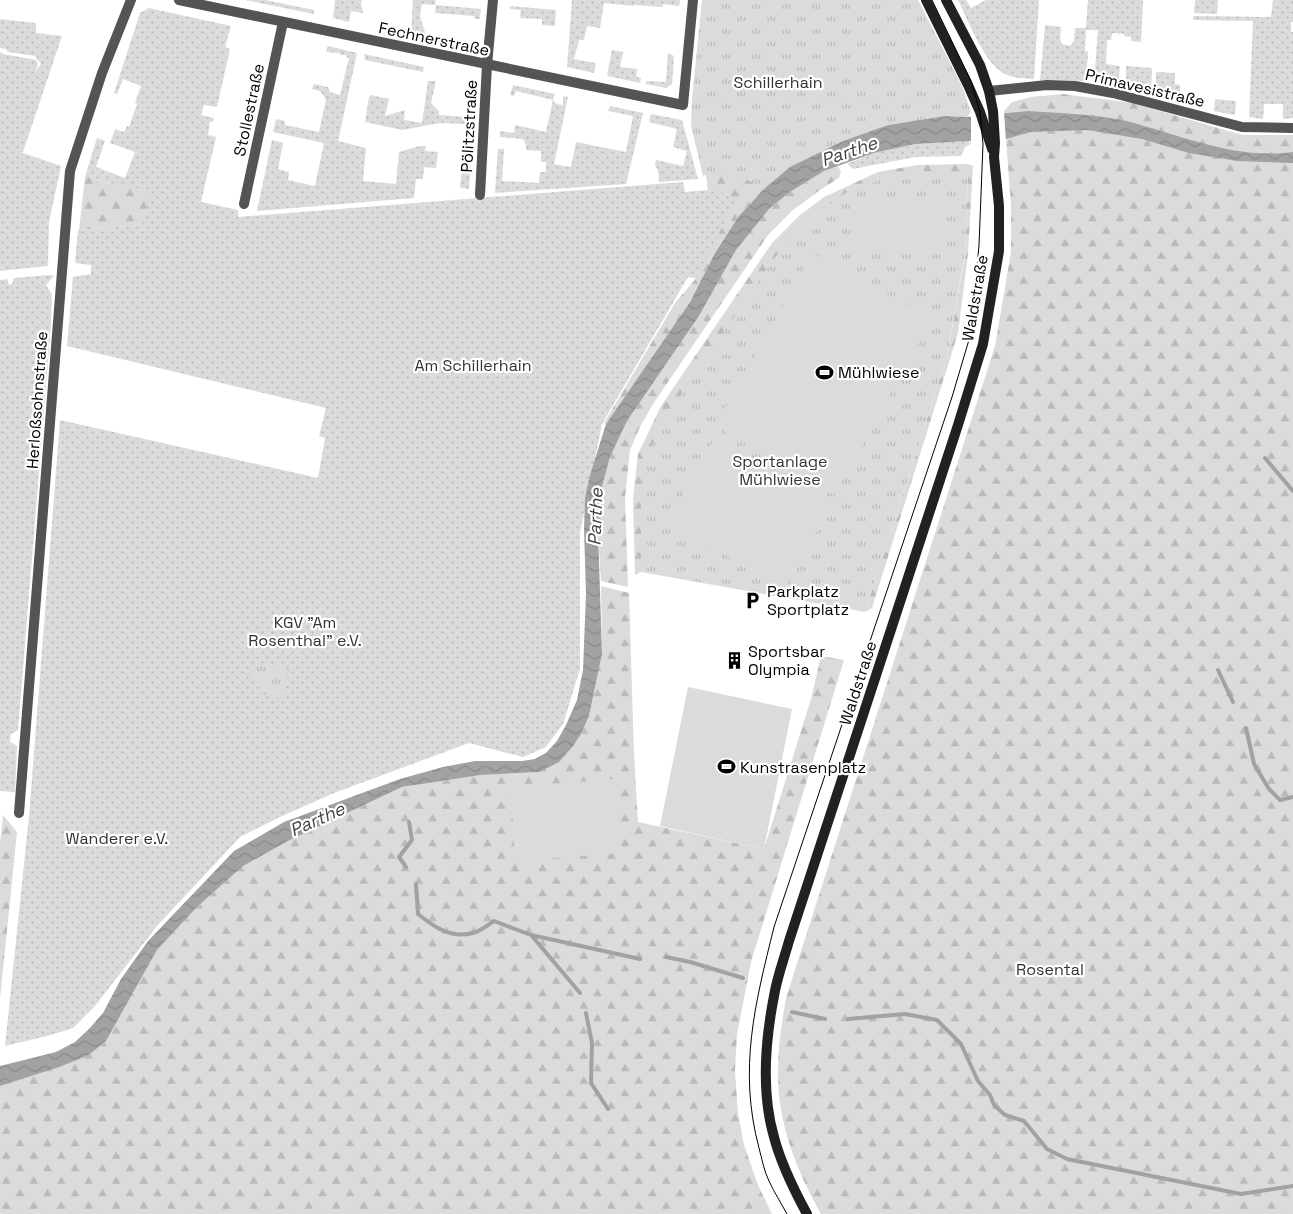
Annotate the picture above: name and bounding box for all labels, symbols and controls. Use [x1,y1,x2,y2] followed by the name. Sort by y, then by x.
[377,17,491,61] street label: Fechnerstraße
[229,62,269,158] street label: Stollestraße
[1083,64,1207,112] street label: Primavesistraße
[733,72,823,93] park label: Schillerhain
[456,79,482,173] street label: Pölitzstraße
[818,130,881,171] water label: Parthe
[957,253,993,343] street label: Waldstraße
[22,330,52,470] street label: Herloßsohnstraße
[414,355,532,376] park label: Am Schillerhain
[814,362,834,382] sports icon: Mühlwiese
[838,362,919,383] place label: Mühlwiese
[732,451,828,490] park label: Sportanlage Mühlwiese
[582,486,608,546] water label: Parthe
[767,581,849,620] place label: Parkplatz Sportplatz
[743,590,763,610] parking icon: Parkplatz Sportplatz
[248,612,362,651] park label: KGV "Am Rosenthal" e.V.
[835,638,881,728] street label: Waldstraße
[748,641,825,680] place label: Sportsbar Olympia
[724,650,744,670] building icon: Sportsbar Olympia
[716,757,736,777] sports icon: Kunstrasenplatz
[740,757,866,778] place label: Kunstrasenplatz
[286,796,349,841] water label: Parthe
[66,828,168,849] park label: Wanderer e.V.
[1016,959,1084,980] park label: Rosental

